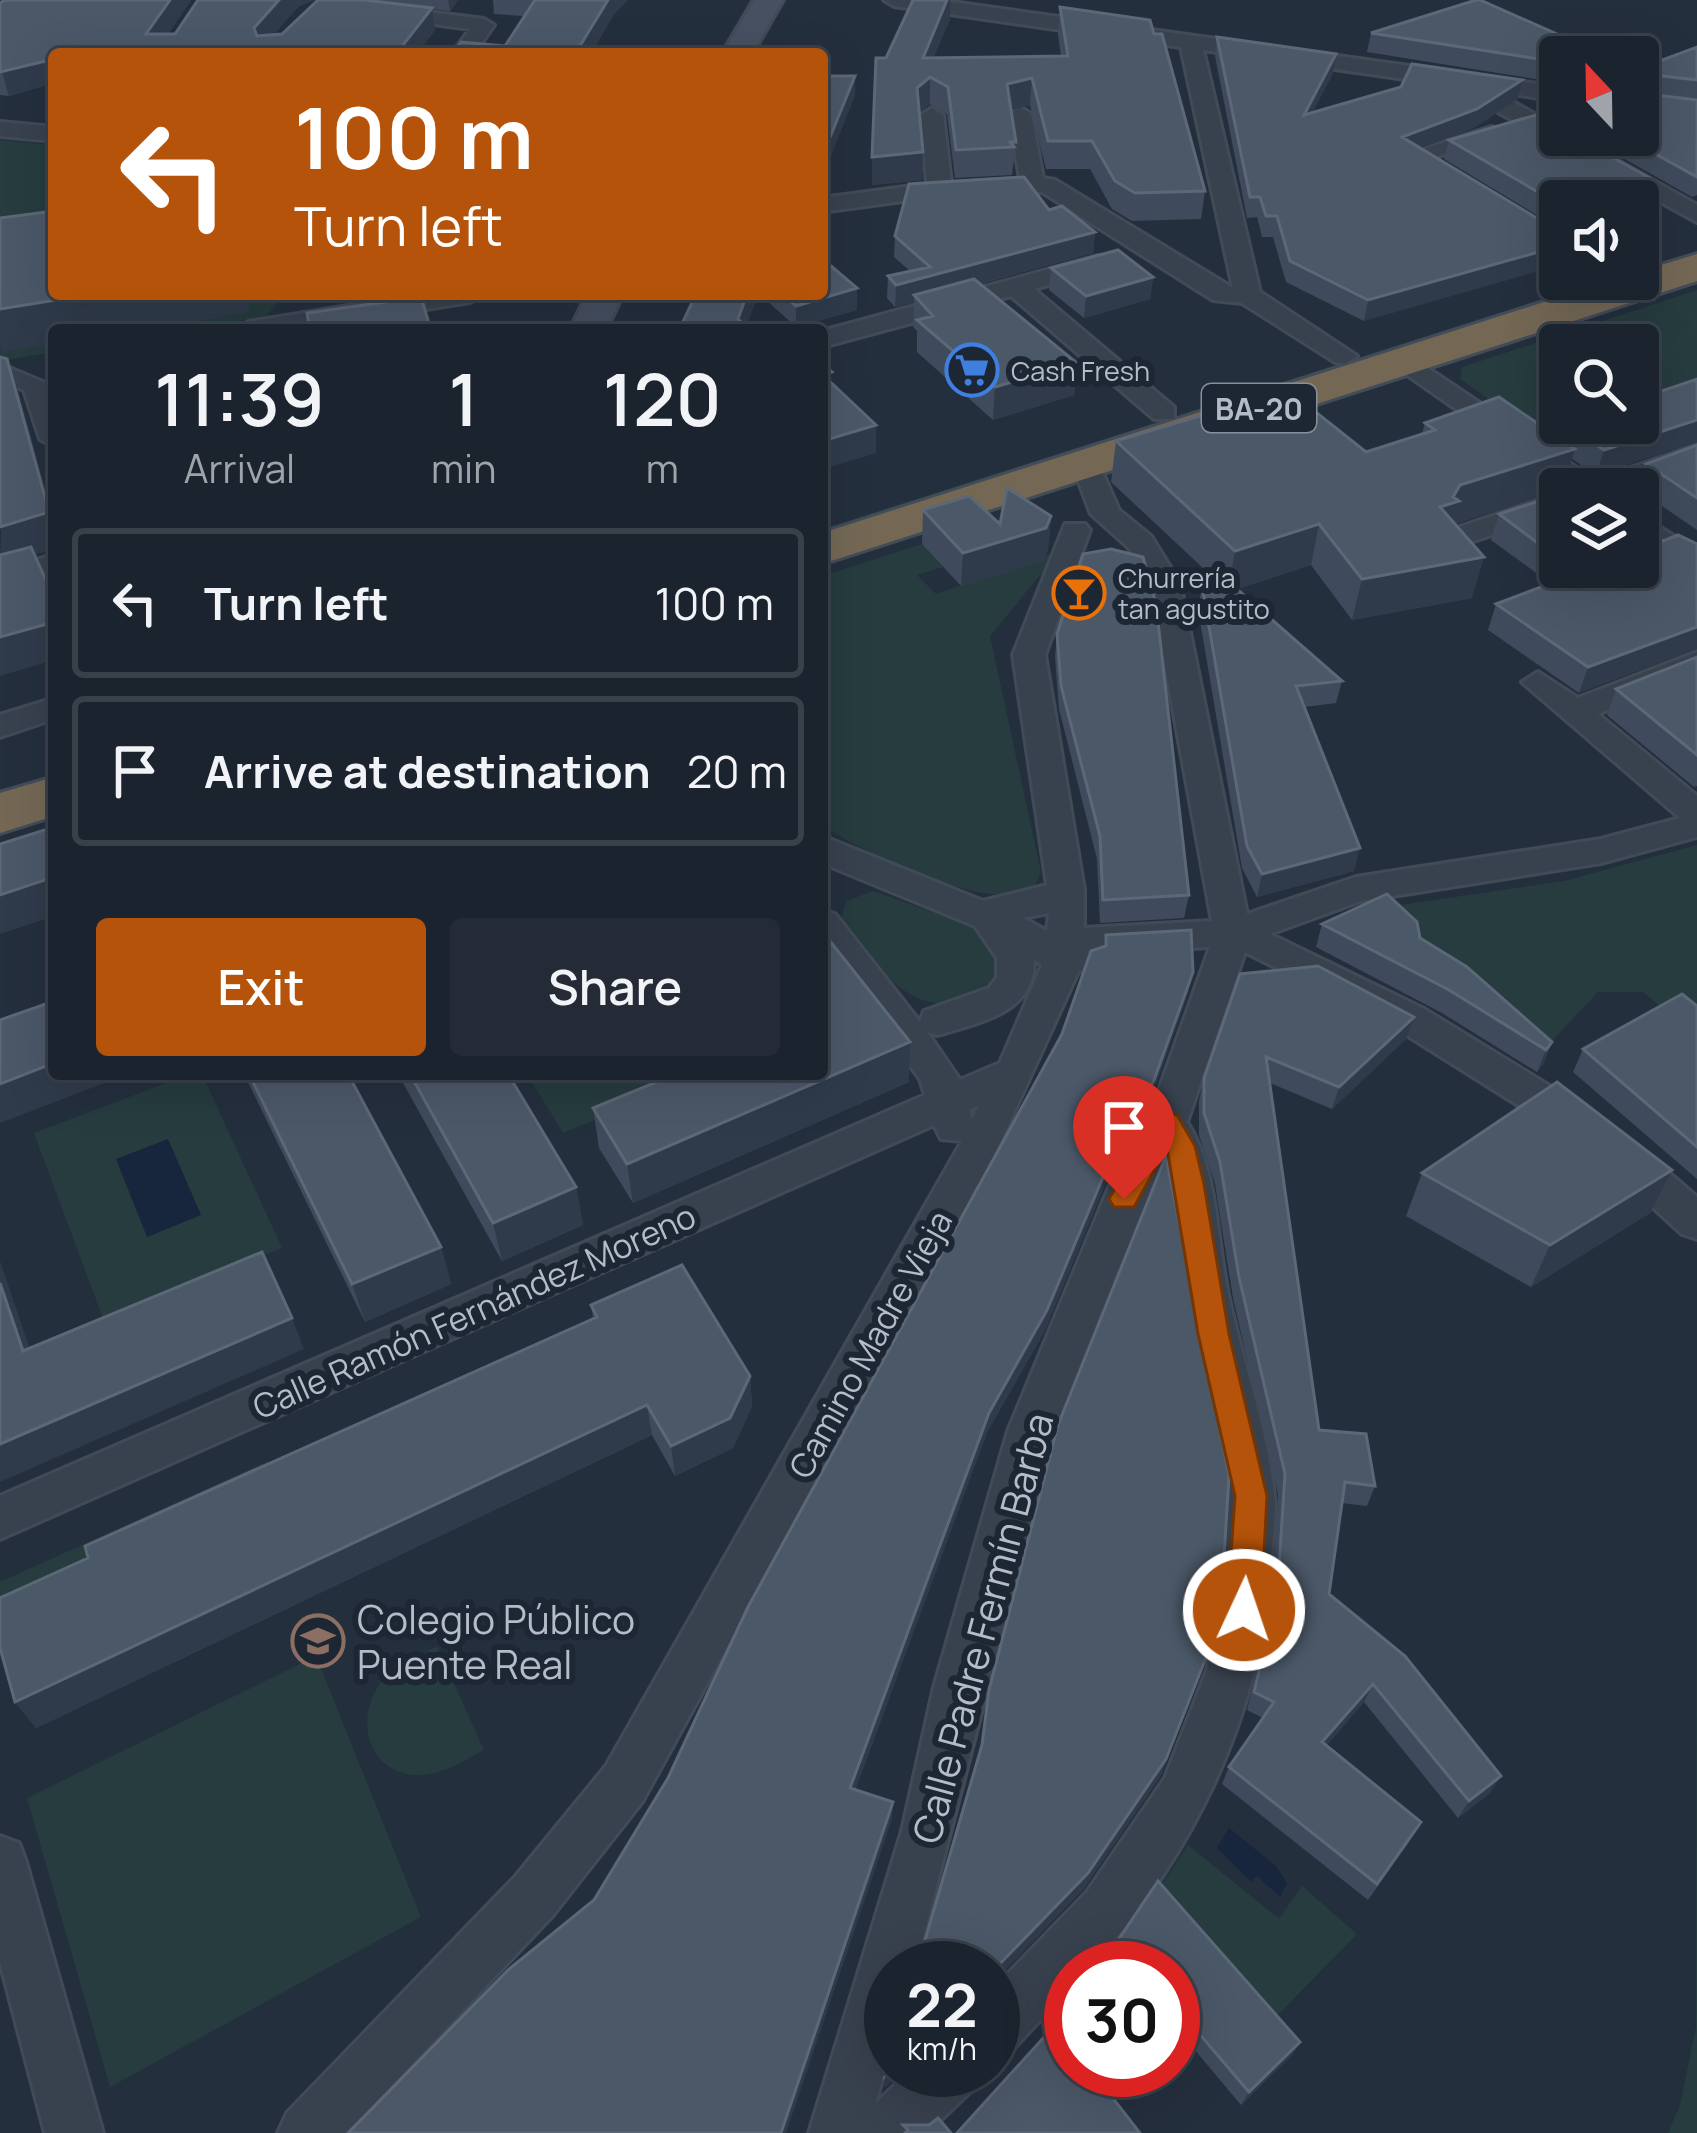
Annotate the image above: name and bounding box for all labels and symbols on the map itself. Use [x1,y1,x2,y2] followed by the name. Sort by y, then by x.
[1539,36,1659,156] north arrow
[944,342,1000,398] supermarket icon: Cash Fresh
[1011,352,1150,389] place label: Cash Fresh
[1202,384,1316,432] road number: BA-20
[1118,559,1270,627] place label: Churrería tan agustito
[1051,565,1107,621] bar icon: Churrería tan agustito
[1073,1076,1175,1199] pin
[245,1193,703,1429] street label: Calle Ramón Fernández Moreno
[778,1202,962,1486] street label: Camino Madre Vieja
[899,1407,1065,1849] street label: Calle Padre Fermín Barba
[1181,1547,1307,1673] position arrow
[357,1592,635,1691] place label: Colegio Público Puente Real
[290,1613,346,1669] school or university icon: Colegio Público Puente Real
[1044,1941,1200,2097] speed limit sign: 30

